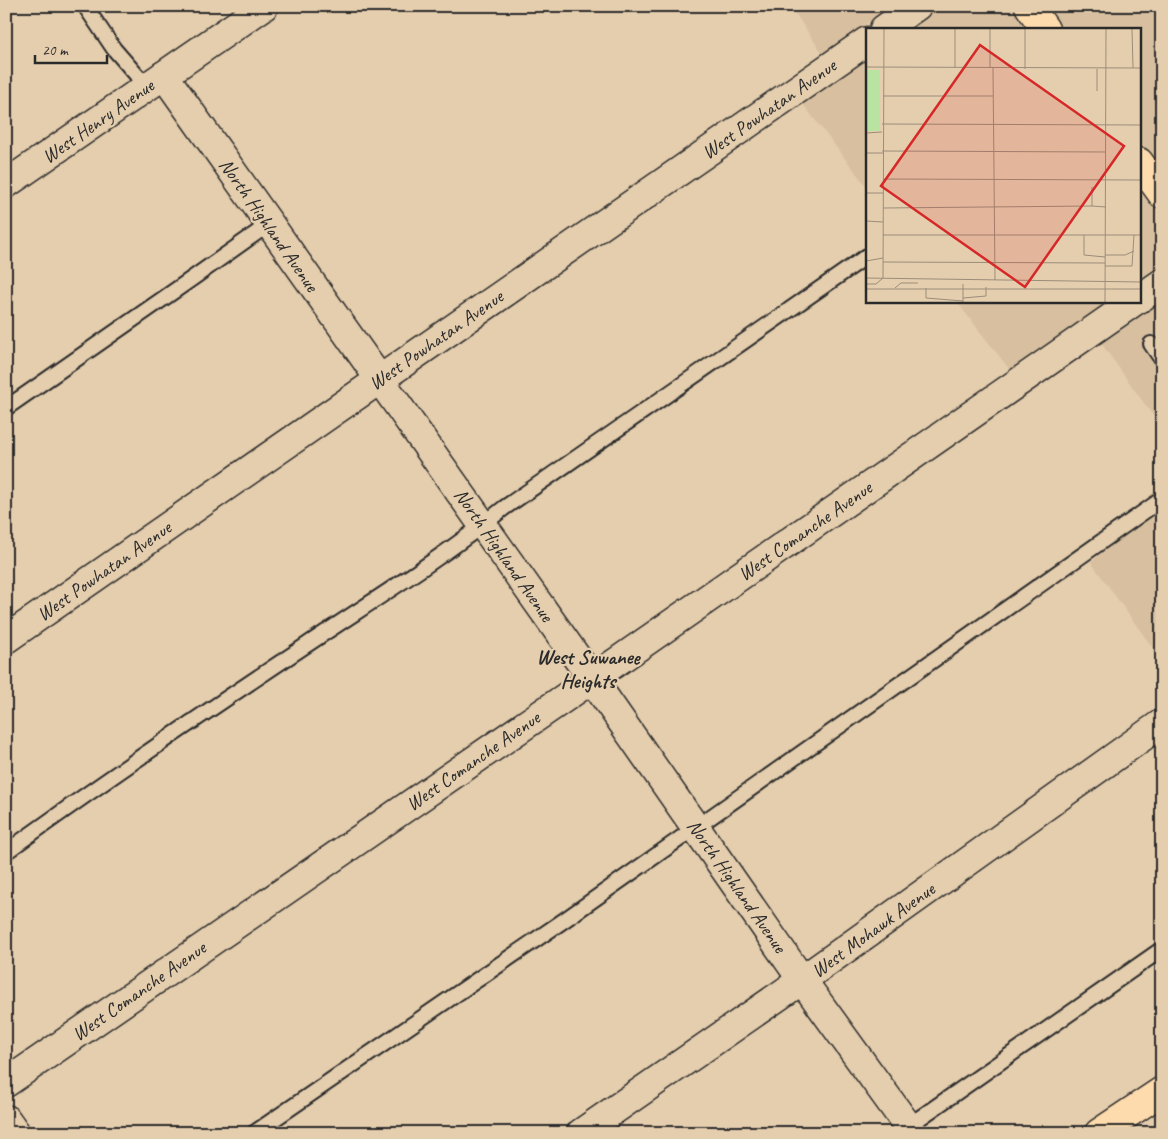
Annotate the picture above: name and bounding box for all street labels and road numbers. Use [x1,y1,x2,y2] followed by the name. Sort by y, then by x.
[697,52,842,165] street label: West Powhatan Avenue
[37,72,160,169] street label: West Henry Avenue
[214,153,325,298] street label: North Highland Avenue
[364,283,509,396] street label: West Powhatan Avenue
[733,475,878,587] street label: West Comanche Avenue
[449,483,560,628] street label: North Highland Avenue
[32,514,177,627] street label: West Powhatan Avenue
[401,705,546,817] street label: West Comanche Avenue
[682,814,793,959] street label: North Highland Avenue
[806,876,941,983] street label: West Mohawk Avenue
[67,935,212,1047] street label: West Comanche Avenue

